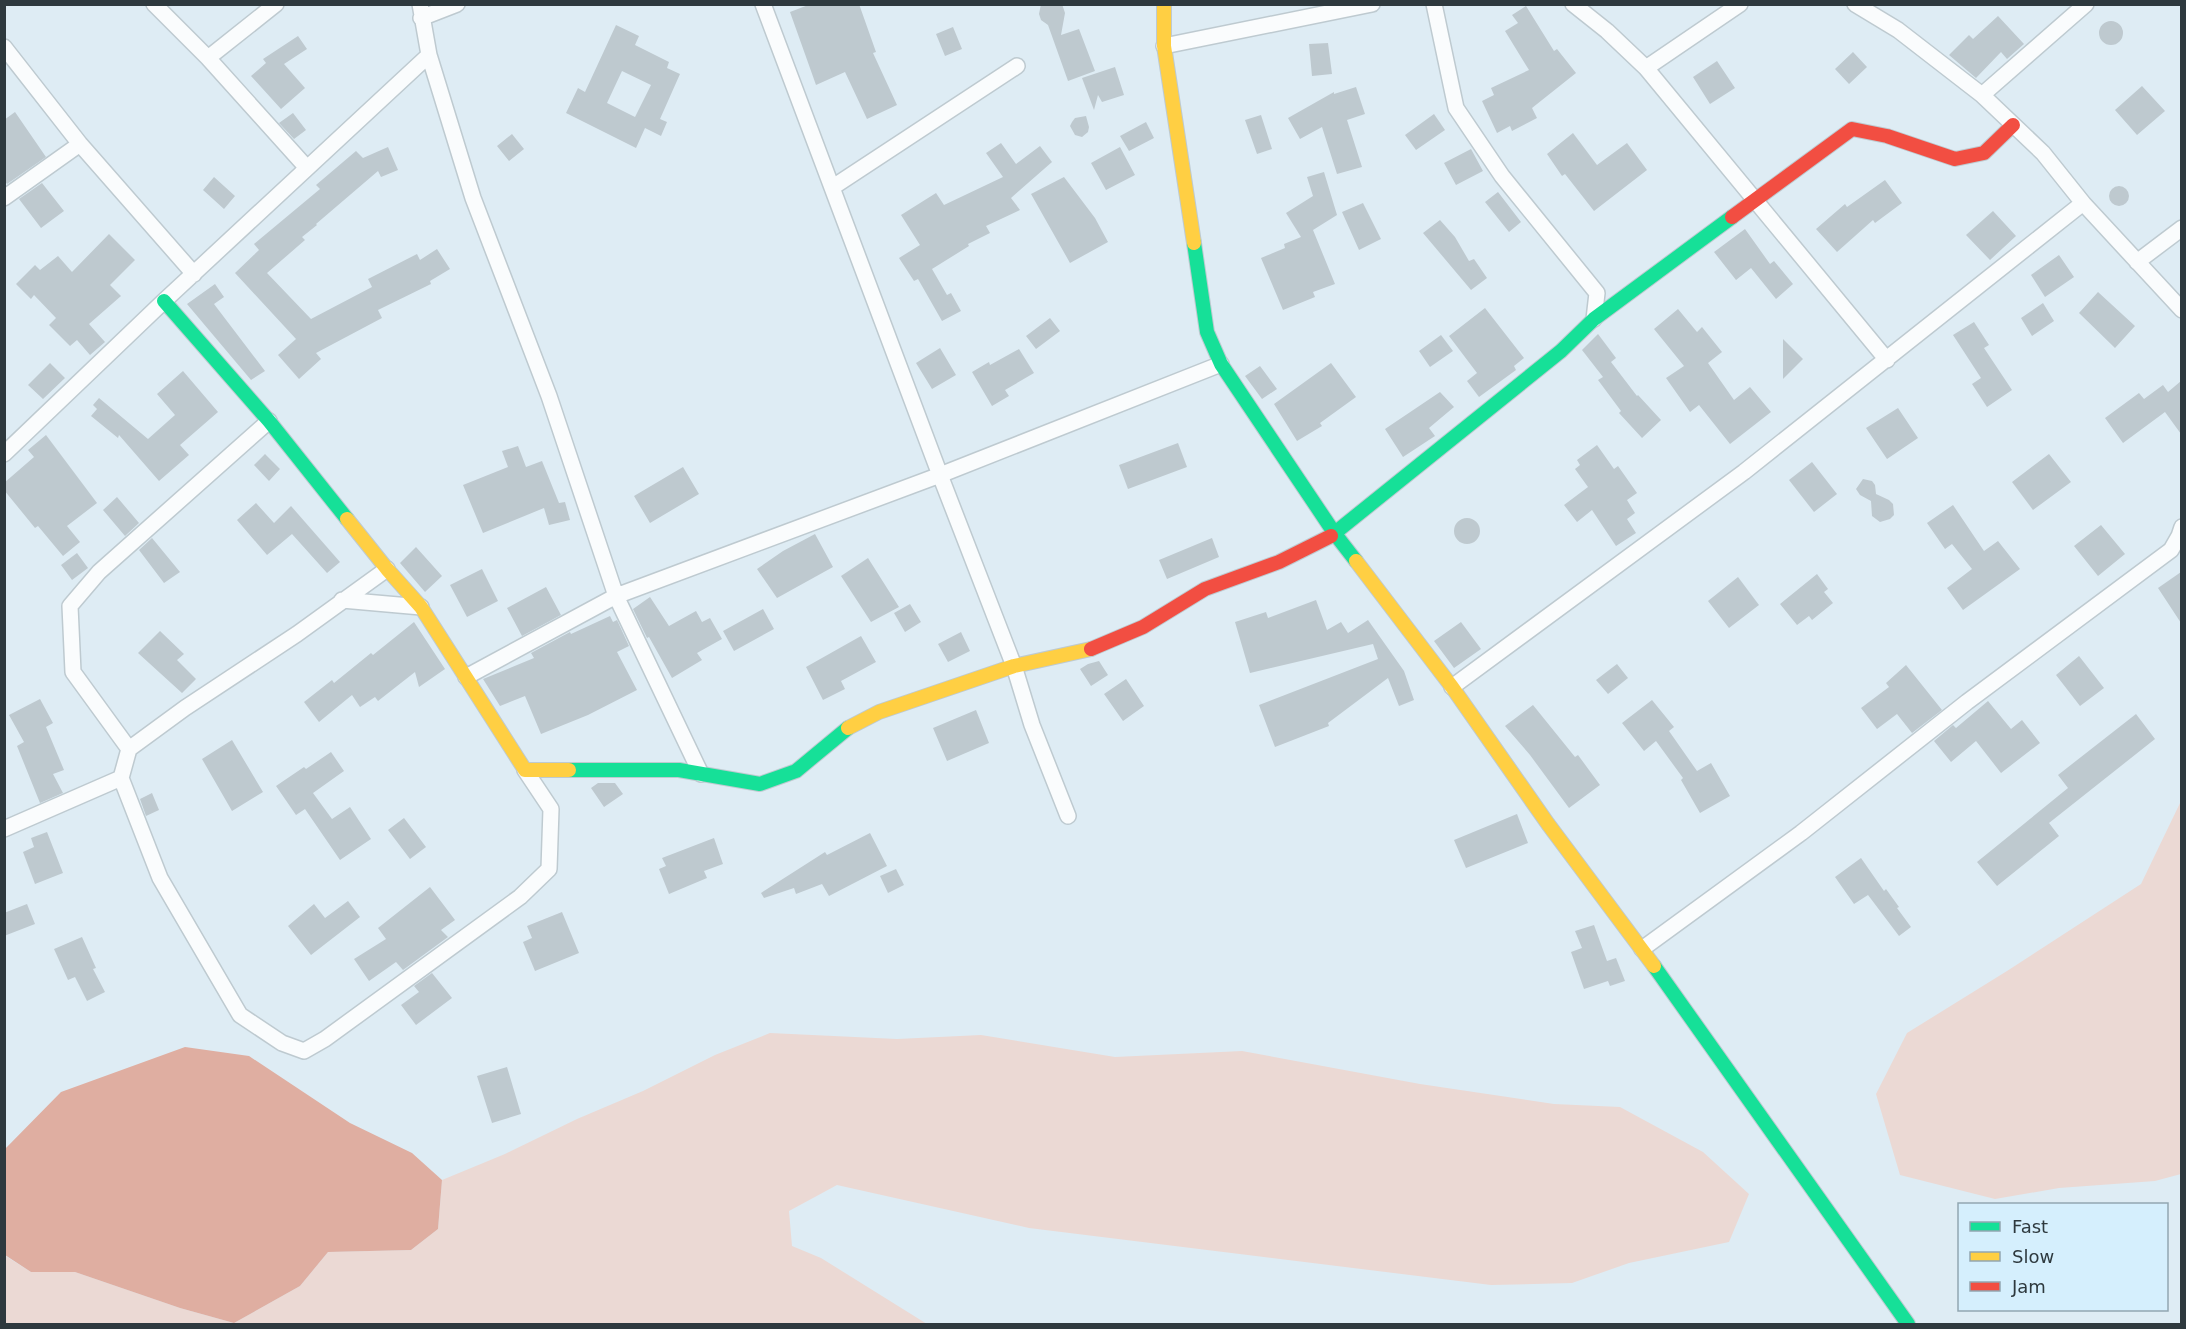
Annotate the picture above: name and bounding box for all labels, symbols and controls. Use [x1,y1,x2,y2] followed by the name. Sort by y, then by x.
[1958,1203,2168,1311] legend
[2012,1216,2048,1237] text: Fast
[2012,1246,2054,1267] text: Slow
[2011,1276,2046,1297] text: Jam

